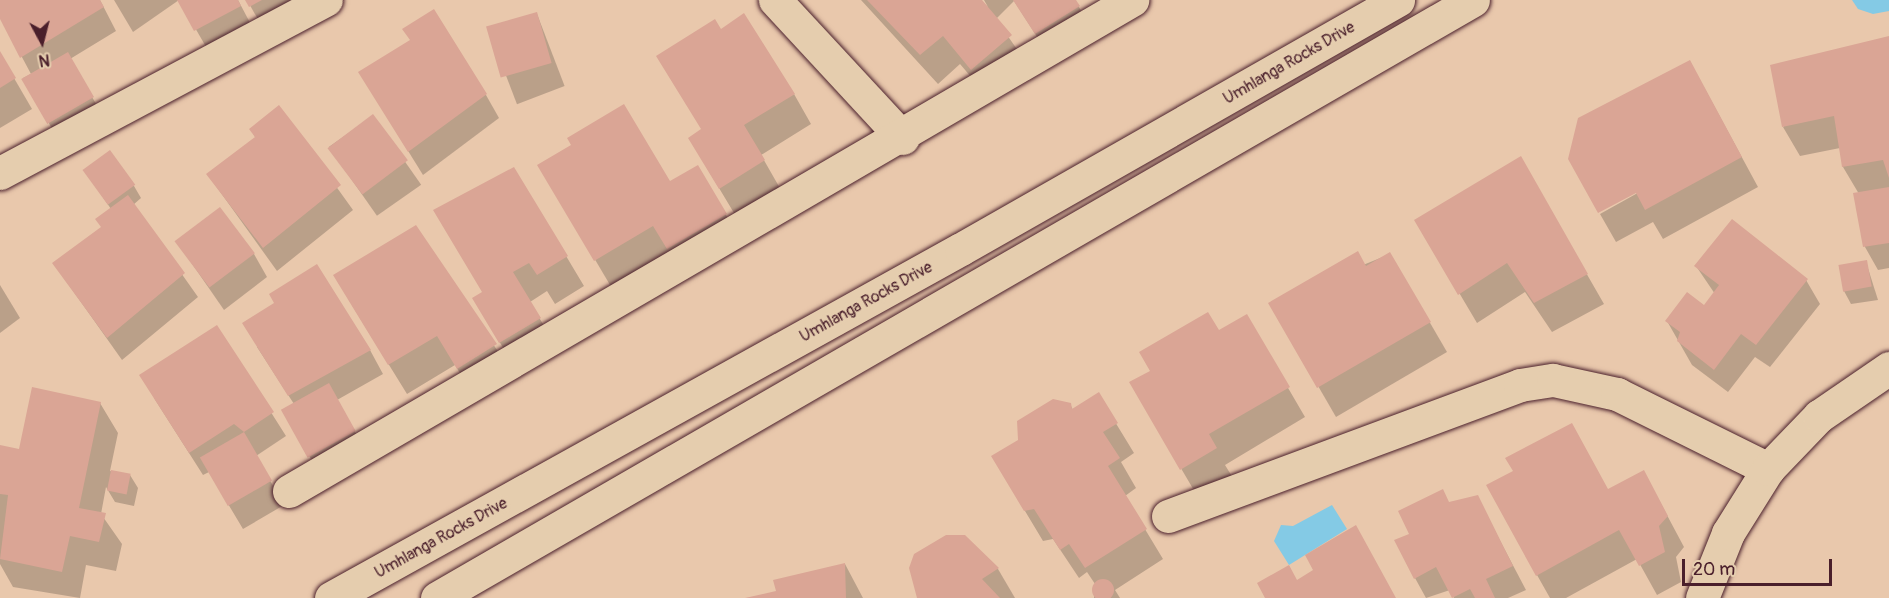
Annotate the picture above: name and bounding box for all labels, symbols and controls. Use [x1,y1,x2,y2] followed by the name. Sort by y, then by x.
[12,12,72,72] north arrow
[1220,18,1358,108] street label: Umhlanga Rocks Drive
[38,49,51,70] text: N
[796,258,936,346] street label: Umhlanga Rocks Drive
[371,494,511,582] street label: Umhlanga Rocks Drive
[1685,547,1835,585] scale bar
[1693,558,1735,581] text: 20 m

